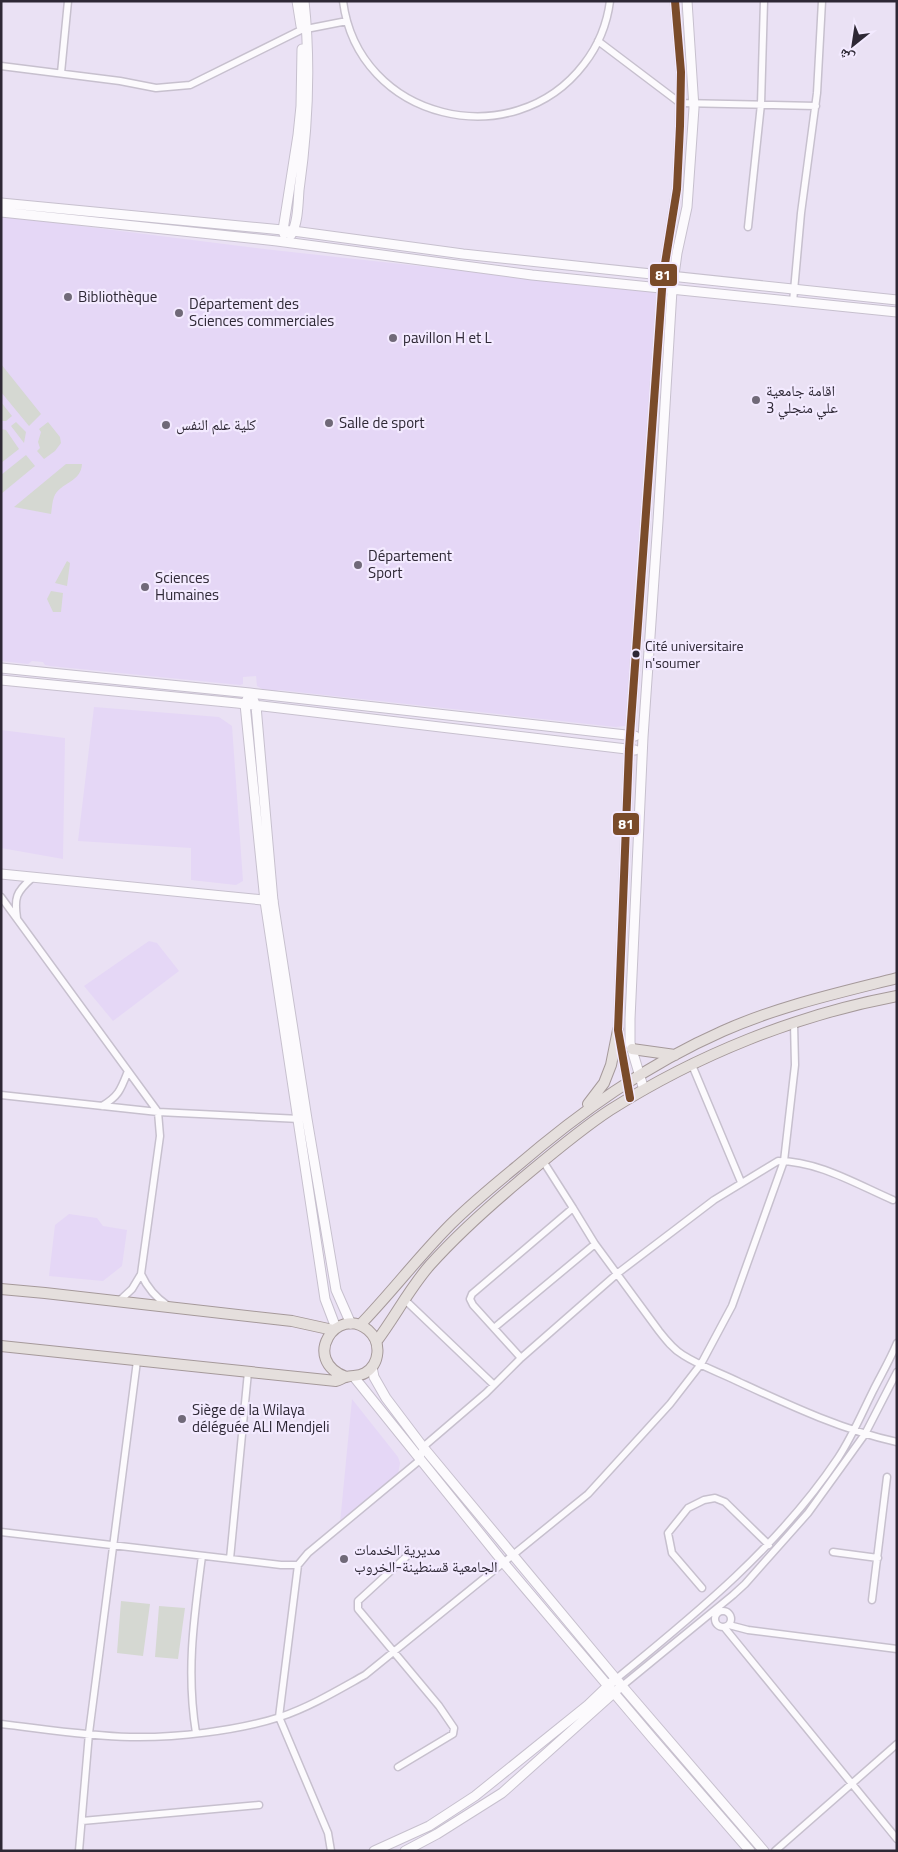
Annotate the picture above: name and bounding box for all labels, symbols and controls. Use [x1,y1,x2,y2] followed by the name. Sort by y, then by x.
[828,20,878,70] north arrow
[834,44,858,69] text: ش
[649,263,678,287] line badge: 81
[655,264,671,285] text: 81
[78,285,157,308] place label: Bibliothèque
[62,291,74,303] marker: Bibliothèque
[189,292,334,332] place label: Département des Sciences commerciales
[173,307,185,319] marker: Département des Sciences commerciales
[403,326,492,349] place label: pavillon H et L
[387,332,399,344] marker: pavillon H et L
[766,379,838,420] place label: اقامة جامعية علي منجلي 3
[750,394,762,406] marker: اقامة جامعية علي منجلي 3
[339,411,425,434] place label: Salle de sport
[176,413,256,436] place label: كلية علم النفس
[323,417,335,429] marker: Salle de sport
[160,419,172,431] marker: كلية علم النفس
[368,544,453,584] place label: Département Sport
[352,559,364,571] marker: Département Sport
[155,566,219,606] place label: Sciences Humaines
[139,581,151,593] marker: Sciences Humaines
[645,635,744,673] place label: Cité universitaire n'soumer
[631,649,641,659] marker: Cité universitaire n'soumer
[612,812,640,836] line badge: 81
[618,813,634,834] text: 81
[192,1398,330,1438] place label: Siège de la Wilaya déléguée ALI Mendjeli
[176,1413,188,1425] marker: Siège de la Wilaya déléguée ALI Mendjeli
[354,1538,498,1578] place label: مديرية الخدمات الجامعية قسنطينة-الخروب
[338,1553,350,1565] marker: مديرية الخدمات الجامعية قسنطينة-الخروب

